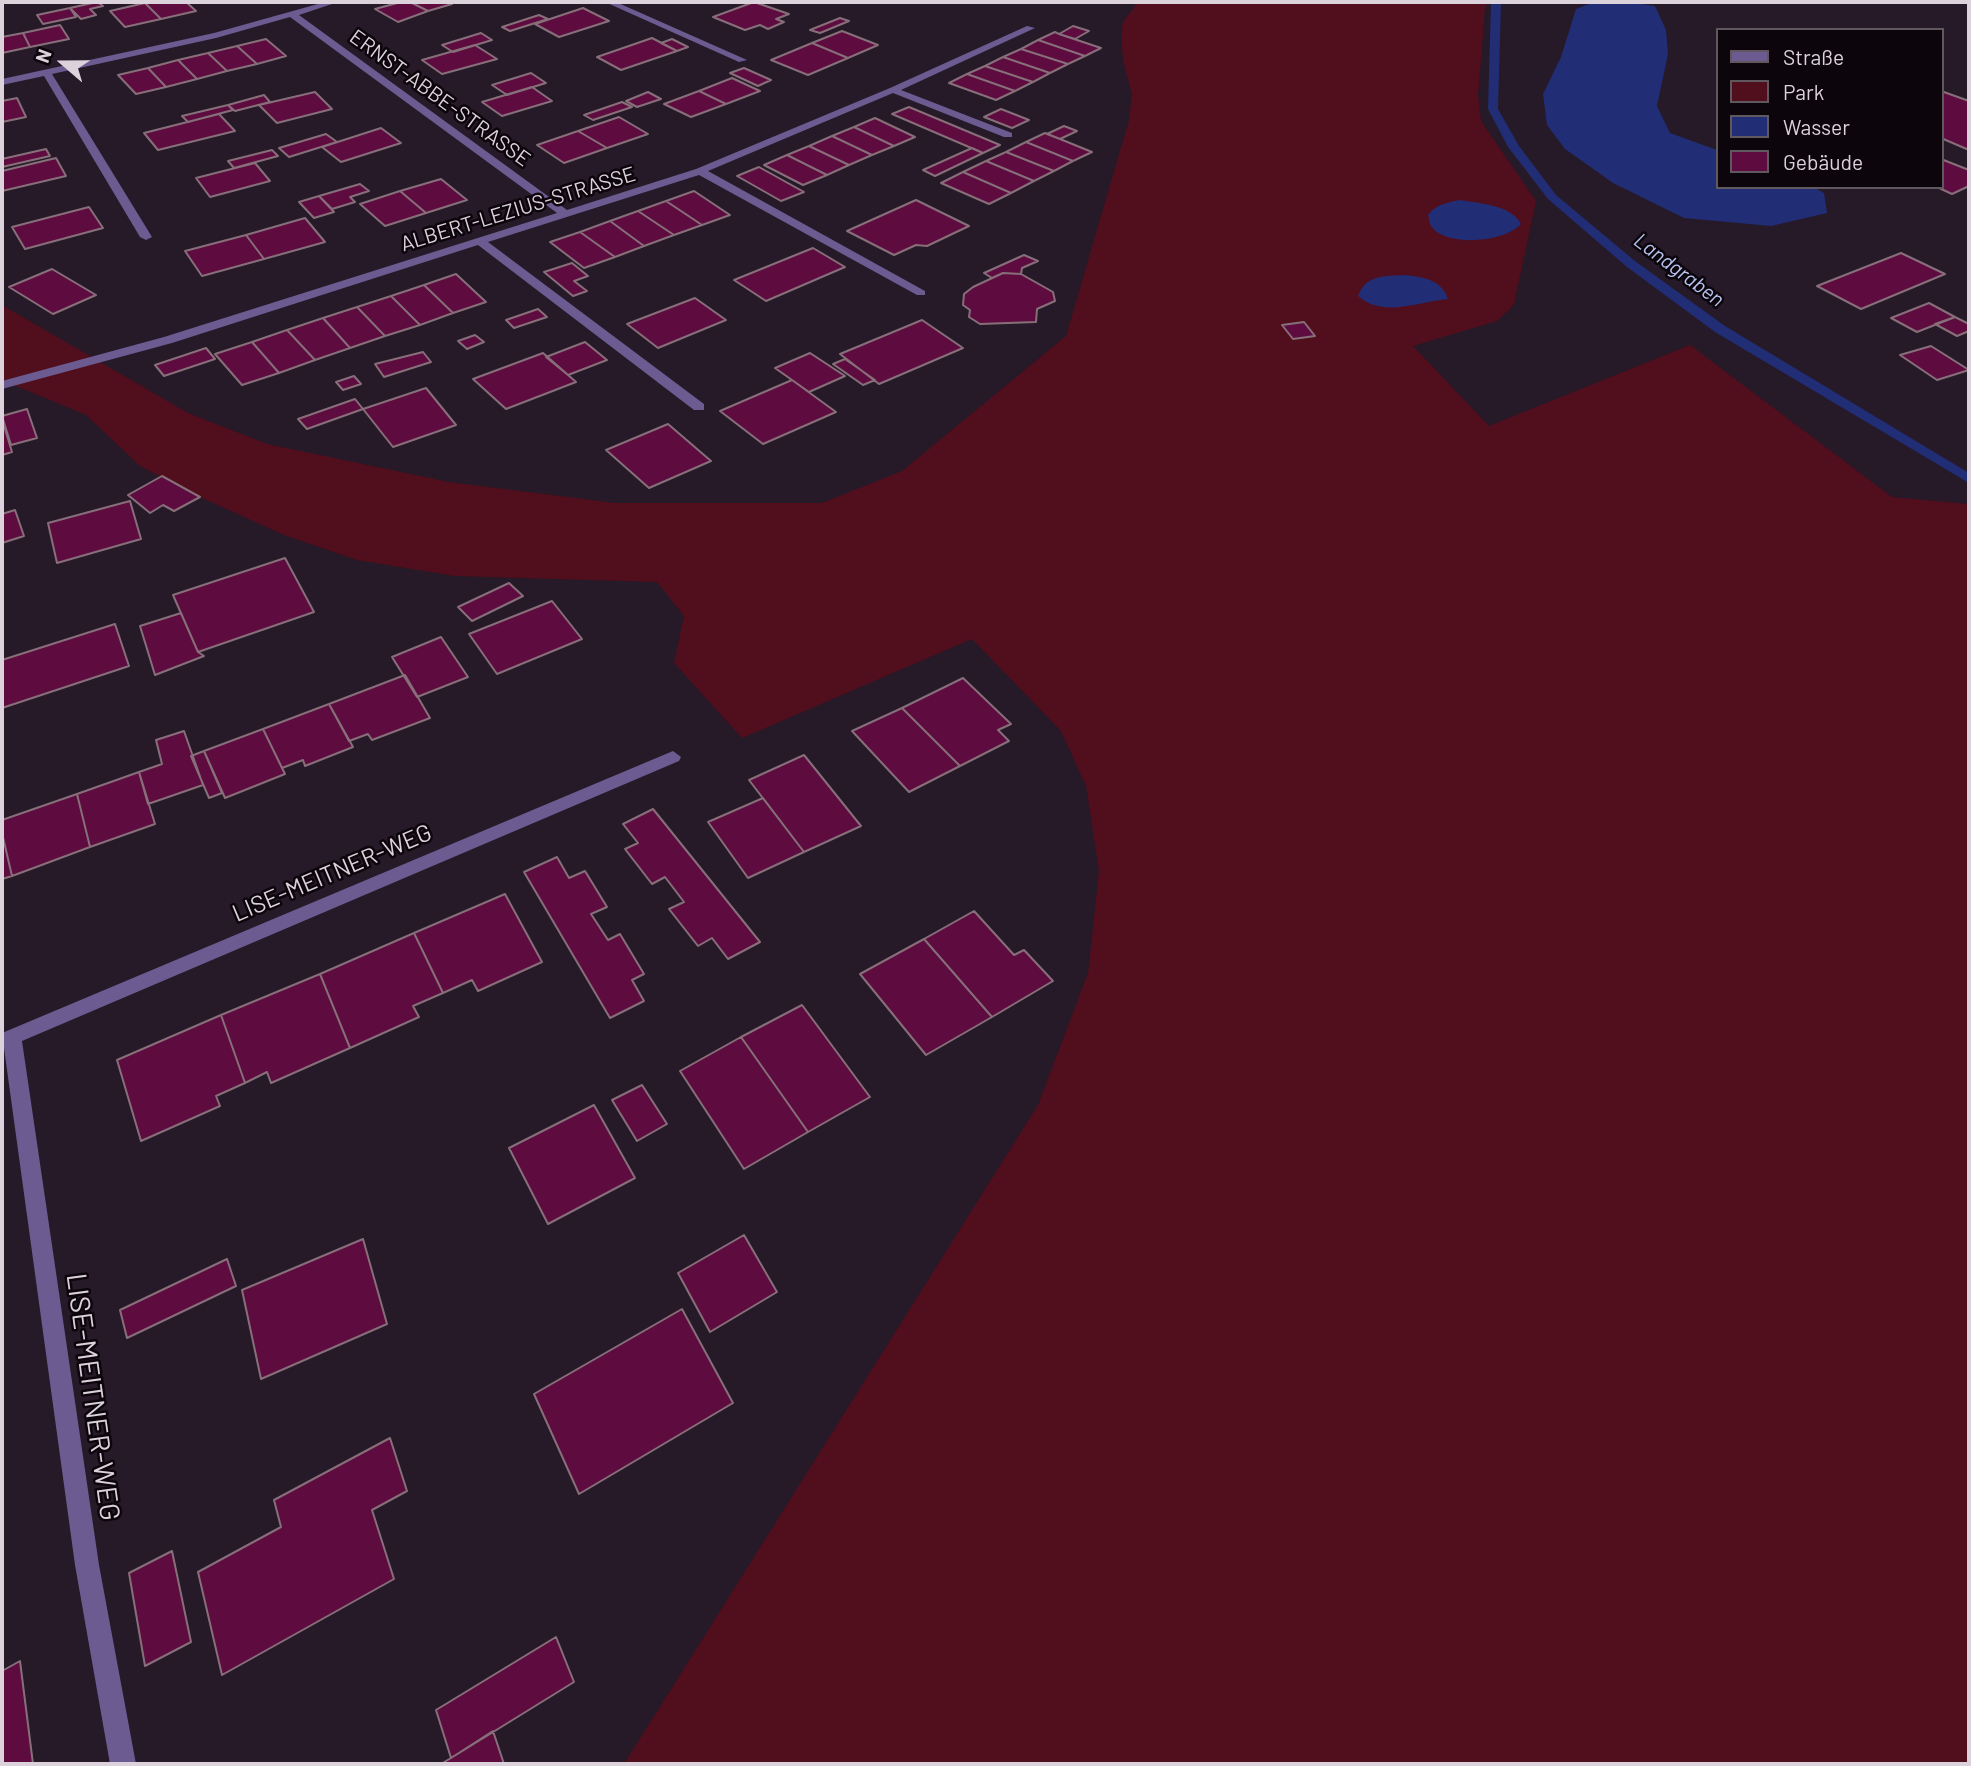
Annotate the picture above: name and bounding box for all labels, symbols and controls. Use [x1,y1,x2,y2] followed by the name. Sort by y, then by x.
[345,24,535,172] street label: ERNST-ABBE-STRASSE
[28,28,98,98] north arrow
[1716,28,1943,189] legend
[1783,44,1844,69] text: Straße
[30,46,56,66] text: N
[1783,79,1824,104] text: Park
[1783,114,1850,139] text: Wasser
[1783,149,1863,174] text: Gebäude
[397,161,639,257] street label: ALBERT-LEZIUS-STRASSE
[1629,228,1729,312] water label: Landgraben
[228,818,436,928] street label: LISE-MEITNER-WEG
[59,1271,127,1523] street label: LISE-MEITNER-WEG

